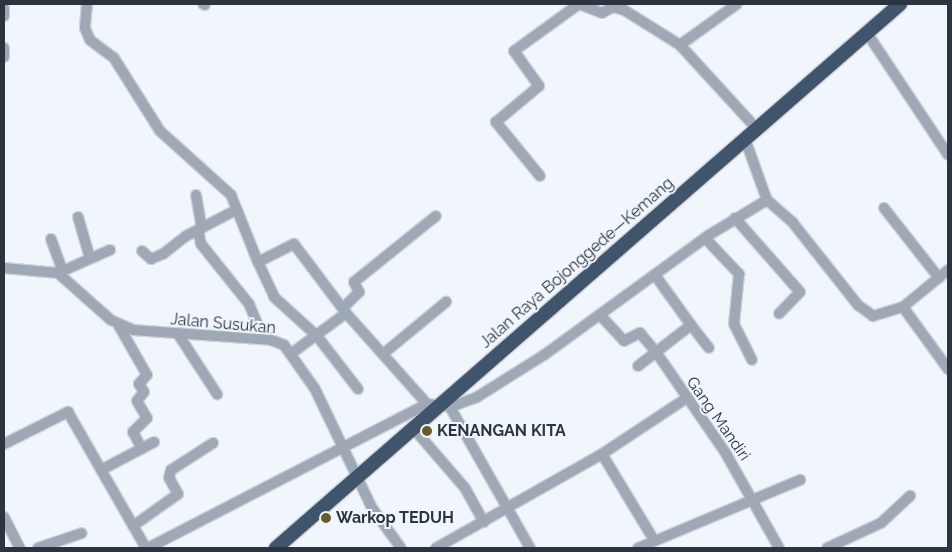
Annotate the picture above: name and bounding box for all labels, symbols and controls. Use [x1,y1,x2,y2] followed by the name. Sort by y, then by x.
[476,174,678,352] street label: Jalan Raya Bojonggede—Kemang
[170,310,276,338] street label: Jalan Susukan
[682,373,754,465] street label: Gang Mandiri
[437,421,566,441] place label: KENANGAN KITA
[421,425,433,437] marker: KENANGAN KITA
[336,508,454,528] place label: Warkop TEDUH
[320,512,332,524] marker: Warkop TEDUH

